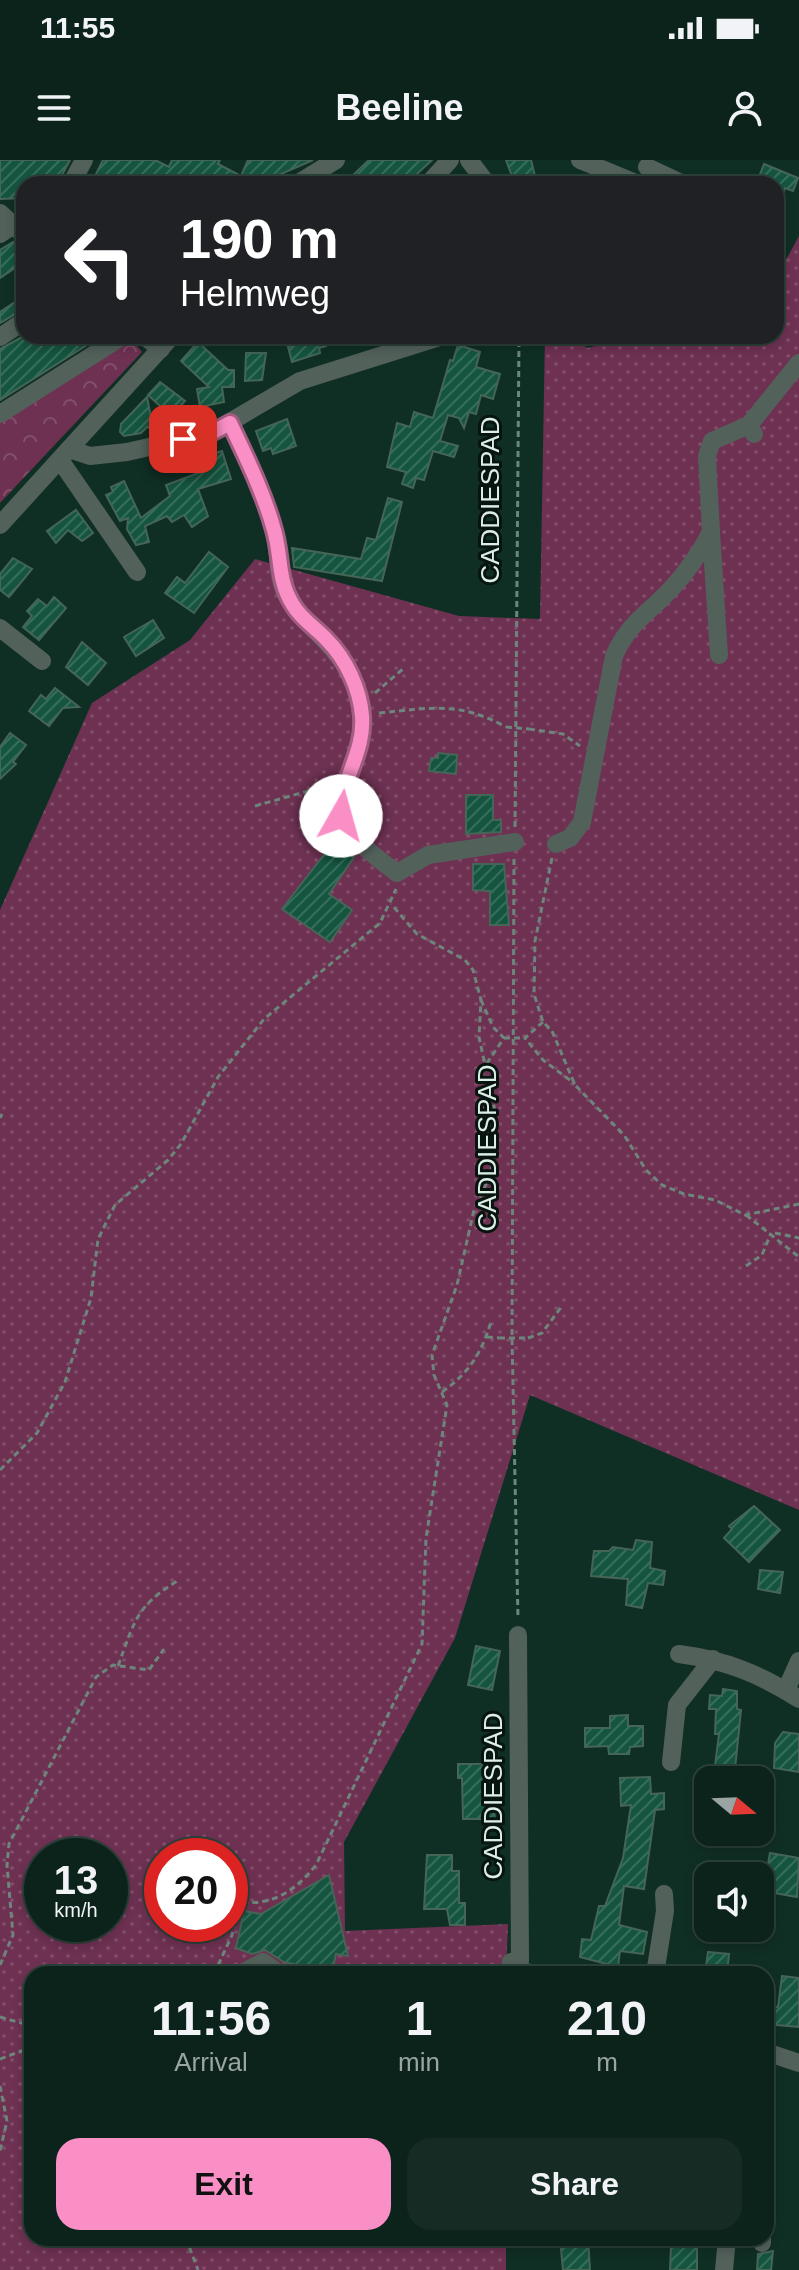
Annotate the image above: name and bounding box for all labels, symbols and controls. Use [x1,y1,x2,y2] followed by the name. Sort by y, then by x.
[40,11,115,44] text: 11:55
[32,86,76,130] icon: menu
[723,86,767,130] icon: person
[335,87,464,128] text: Beeline
[180,207,339,270] text: 190 m
[48,208,152,312] icon: left
[180,273,330,314] text: Helmweg
[149,405,217,473] pin
[475,416,505,584] street label: CADDIESPAD
[161,417,205,461] icon: arrive
[299,774,383,858] position arrow
[472,1064,502,1232] street label: CADDIESPAD
[478,1712,508,1880] street label: CADDIESPAD
[694,1766,774,1846] north arrow
[694,1766,774,1942] map controls
[144,1838,248,1942] speed limit sign: 20
[54,1858,98,1902] text: 13
[694,1862,774,1942] button: sound
[54,1899,98,1921] text: km/h
[151,1992,271,2045] text: 11:56
[406,1992,432,2045] text: 1
[567,1992,647,2045] text: 210
[174,2047,248,2077] text: Arrival
[398,2047,440,2077] text: min
[596,2047,618,2077] text: m
[56,2138,391,2230] button: Exit
[407,2138,742,2230] button: Share

